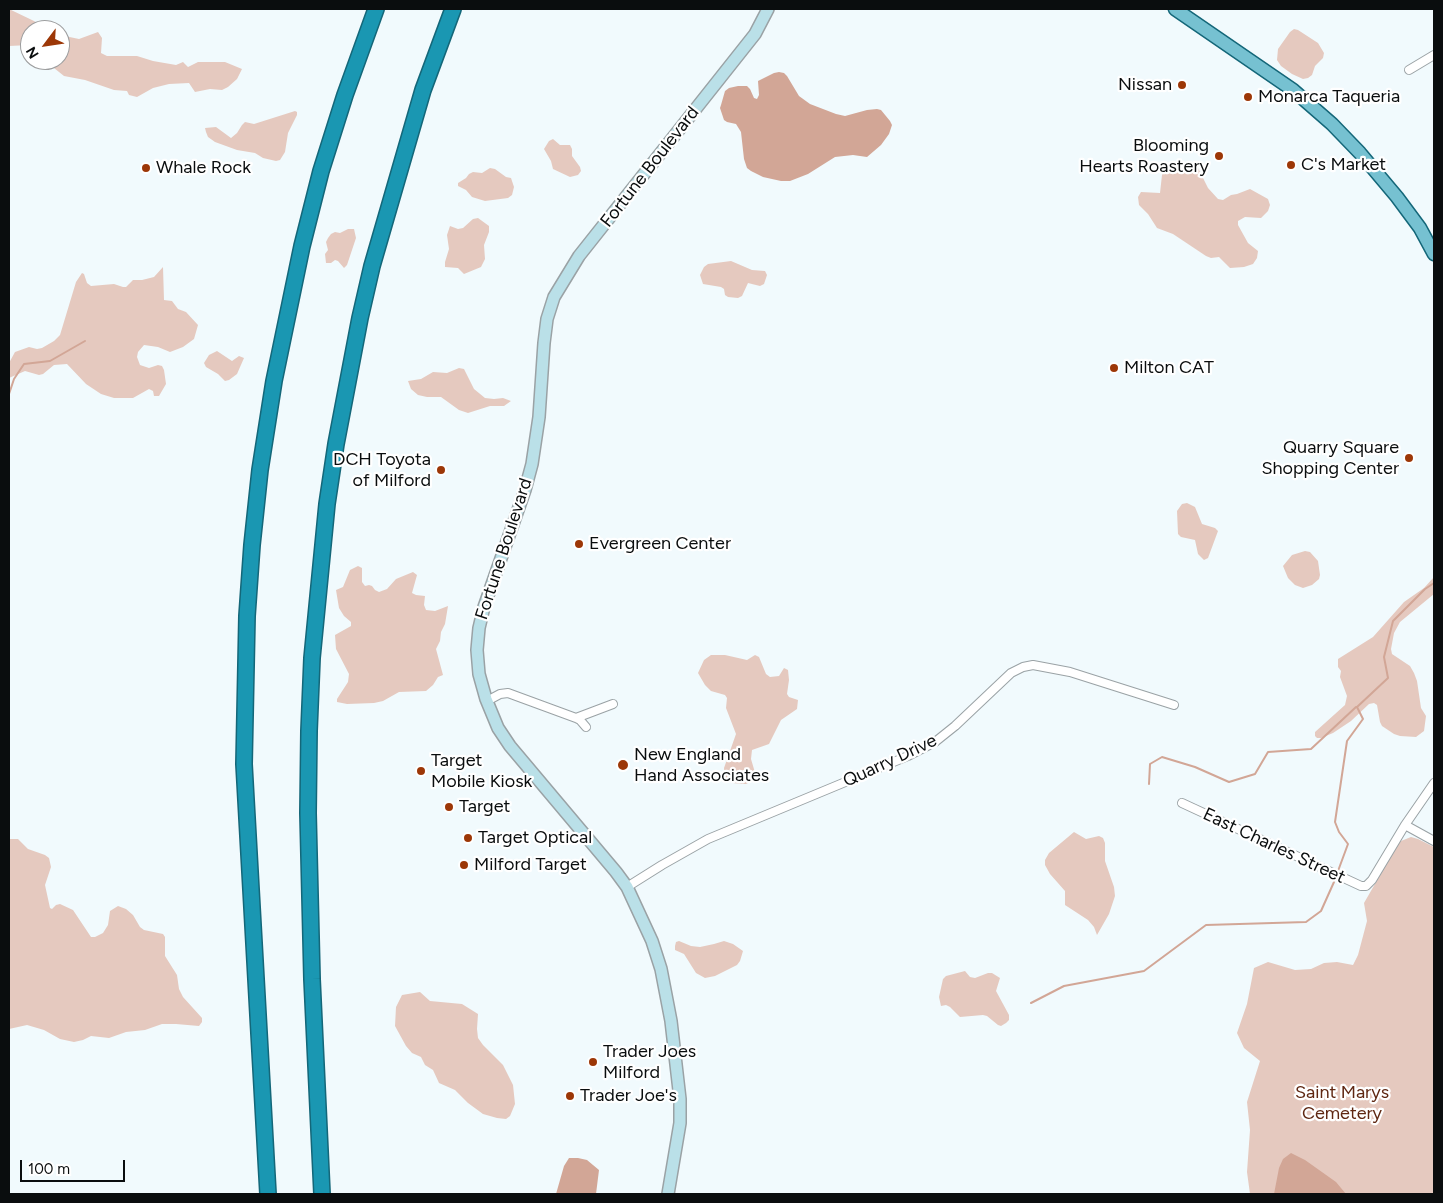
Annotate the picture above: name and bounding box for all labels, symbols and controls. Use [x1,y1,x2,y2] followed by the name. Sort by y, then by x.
[20,20,70,70] north arrow
[23,43,43,61] text: N
[1118,74,1172,96] place label: Nissan
[1176,79,1188,91] marker: Nissan
[1258,86,1400,108] place label: Monarca Taqueria
[1242,91,1254,103] marker: Monarca Taqueria
[596,102,704,232] street label: Fortune Boulevard
[1079,135,1209,178] place label: Blooming Hearts Roastery
[1213,150,1225,162] marker: Blooming Hearts Roastery
[1301,154,1386,176] place label: C's Market
[156,157,251,179] place label: Whale Rock
[1285,159,1297,171] marker: C's Market
[140,162,152,174] marker: Whale Rock
[1124,357,1214,379] place label: Milton CAT
[1108,362,1120,374] marker: Milton CAT
[1261,437,1399,479] place label: Quarry Square Shopping Center
[333,449,431,492] place label: DCH Toyota of Milford
[1403,452,1415,464] marker: Quarry Square Shopping Center
[435,464,447,476] marker: DCH Toyota of Milford
[471,476,537,622] street label: Fortune Boulevard
[589,533,731,555] place label: Evergreen Center
[573,538,585,550] marker: Evergreen Center
[840,730,940,792] street label: Quarry Drive
[634,744,769,786] place label: New England Hand Associates
[431,750,532,792] place label: Target Mobile Kiosk
[616,758,630,772] marker: New England Hand Associates
[415,765,427,777] marker: Target Mobile Kiosk
[459,796,510,818] place label: Target
[443,801,455,813] marker: Target
[1199,804,1349,888] street label: East Charles Street
[478,827,592,849] place label: Target Optical
[462,832,474,844] marker: Target Optical
[474,854,587,876] place label: Milford Target
[458,859,470,871] marker: Milford Target
[603,1041,696,1084] place label: Trader Joes Milford
[587,1056,599,1068] marker: Trader Joes Milford
[1295,1082,1389,1124] park label: Saint Marys Cemetery
[580,1085,677,1107] place label: Trader Joe's
[564,1090,576,1102] marker: Trader Joe's
[22,1150,128,1182] scale bar
[28,1160,70,1178] text: 100 m

